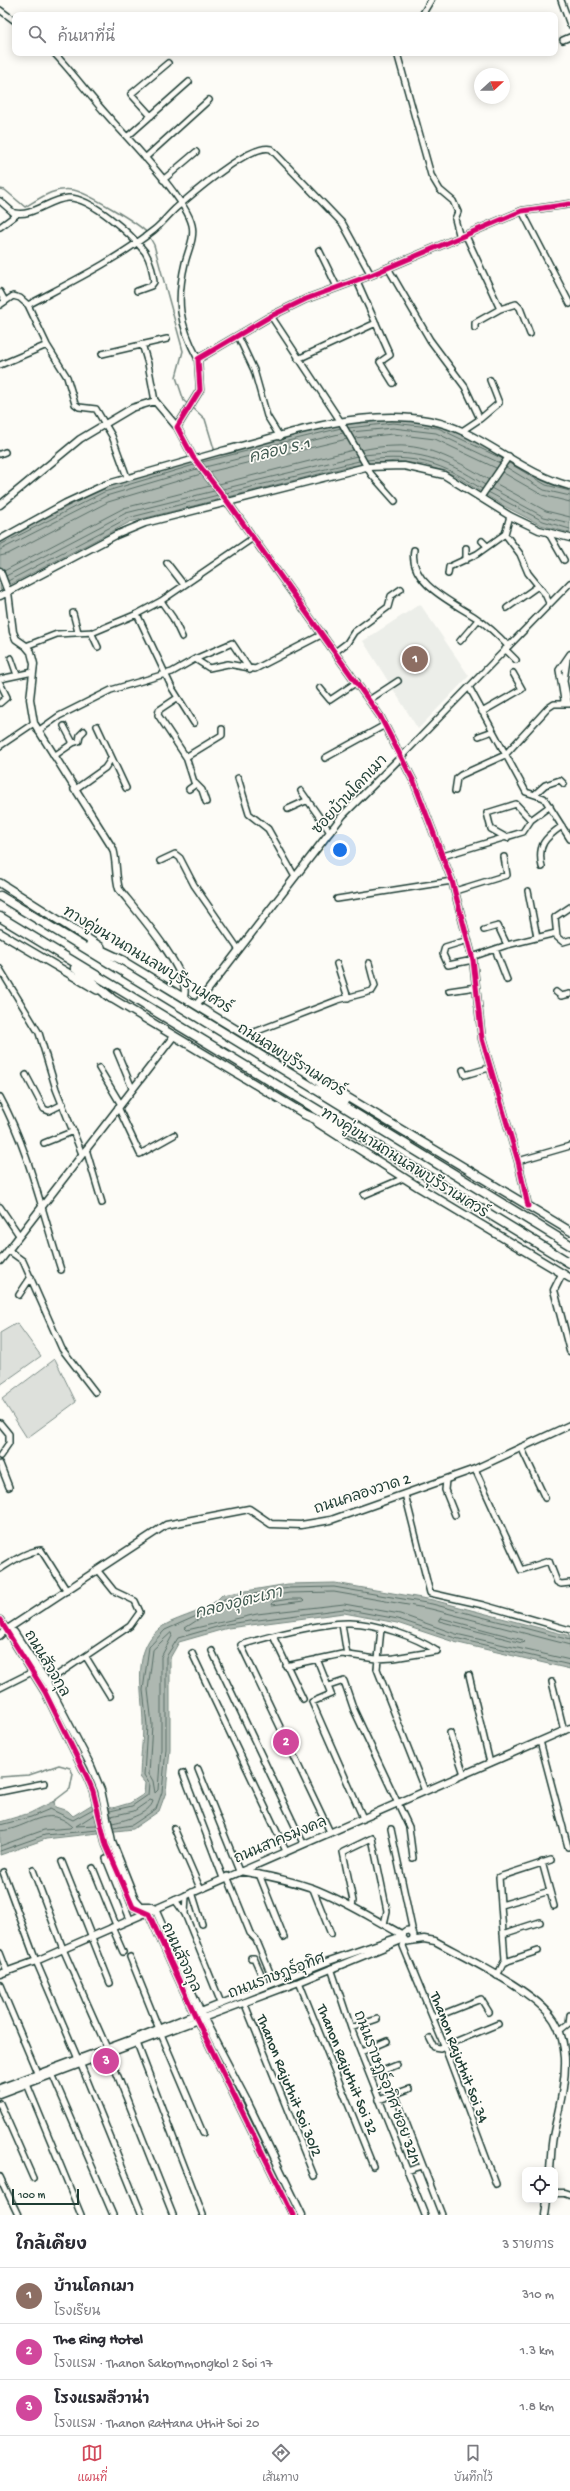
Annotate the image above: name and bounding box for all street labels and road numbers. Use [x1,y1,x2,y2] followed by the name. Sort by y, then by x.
[307,750,392,839] street label: ซอยบ้านโคกเมา
[59,900,237,1019] street label: ทางคู่ขนานถนนลพบุรีราเมศวร์
[234,1018,350,1101] street label: ถนนลพบุรีราเมศวร์
[317,1102,493,1223] street label: ทางคู่ขนานถนนลพบุรีราเมศวร์
[312,1471,413,1519] street label: ถนนคลองวาด 2
[19,1626,75,1701] street label: ถนนสัจจกุล
[232,1813,330,1868] street label: ถนนสาครมงคล
[156,1919,206,1995] street label: ถนนสัจจกุล
[225,1947,329,2003] street label: ถนนราษฏร์อุทิศ
[424,1989,491,2126] street label: Thanon Rajuthit Soi 34
[311,2001,381,2138] street label: Thanon Rajuthit Soi 32
[349,2007,426,2167] street label: ถนนราษฎร์อุทิศ ซอย 32/1
[251,2011,325,2159] street label: Thanon Rajuthit Soi 30/2

